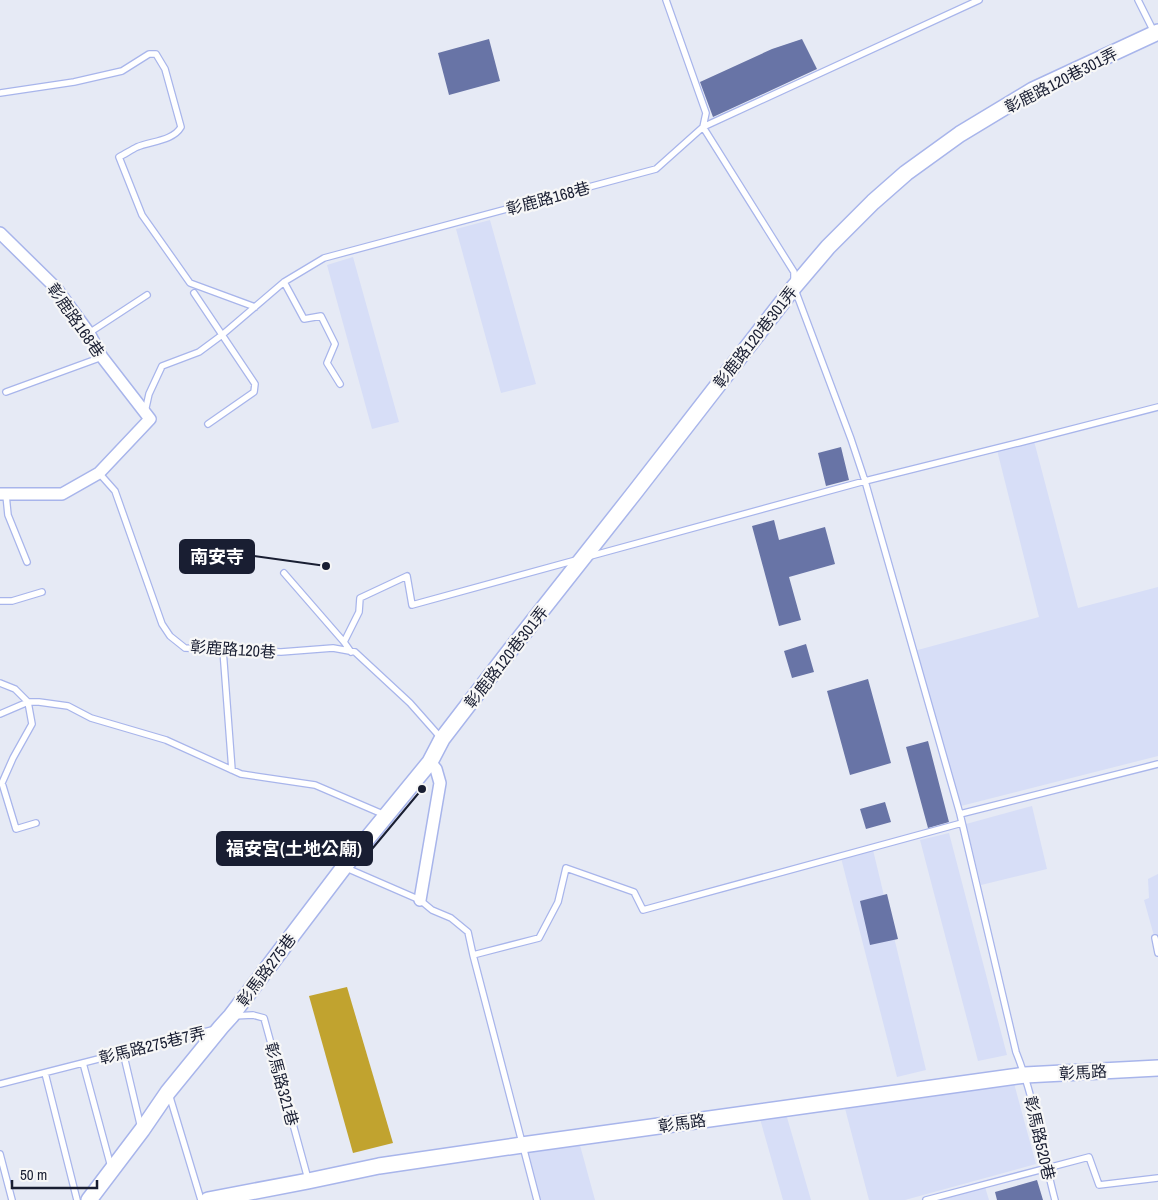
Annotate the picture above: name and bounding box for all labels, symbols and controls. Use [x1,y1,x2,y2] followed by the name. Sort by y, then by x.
[1001,42,1121,118] street label: 彰鹿路120巷301弄
[504,176,592,220] street label: 彰鹿路168巷
[42,279,110,361] street label: 彰鹿路168巷
[708,281,802,393] street label: 彰鹿路120巷301弄
[180,540,254,573] callout: 南安寺
[190,544,244,569] text: 南安寺
[459,601,553,713] street label: 彰鹿路120巷301弄
[189,635,277,663] street label: 彰鹿路120巷
[217,832,372,865] callout: 福安宮(土地公廟)
[226,836,362,861] text: 福安宮(土地公廟)
[231,929,301,1011] street label: 彰馬路275巷
[96,1021,208,1069] street label: 彰馬路275巷7弄
[260,1040,304,1128] street label: 彰馬路321巷
[1058,1060,1108,1084] street label: 彰馬路
[1020,1094,1060,1182] street label: 彰馬路520巷
[657,1109,707,1137] street label: 彰馬路
[12,1158,98,1190] scale bar
[20,1164,47,1185] text: 50 m

